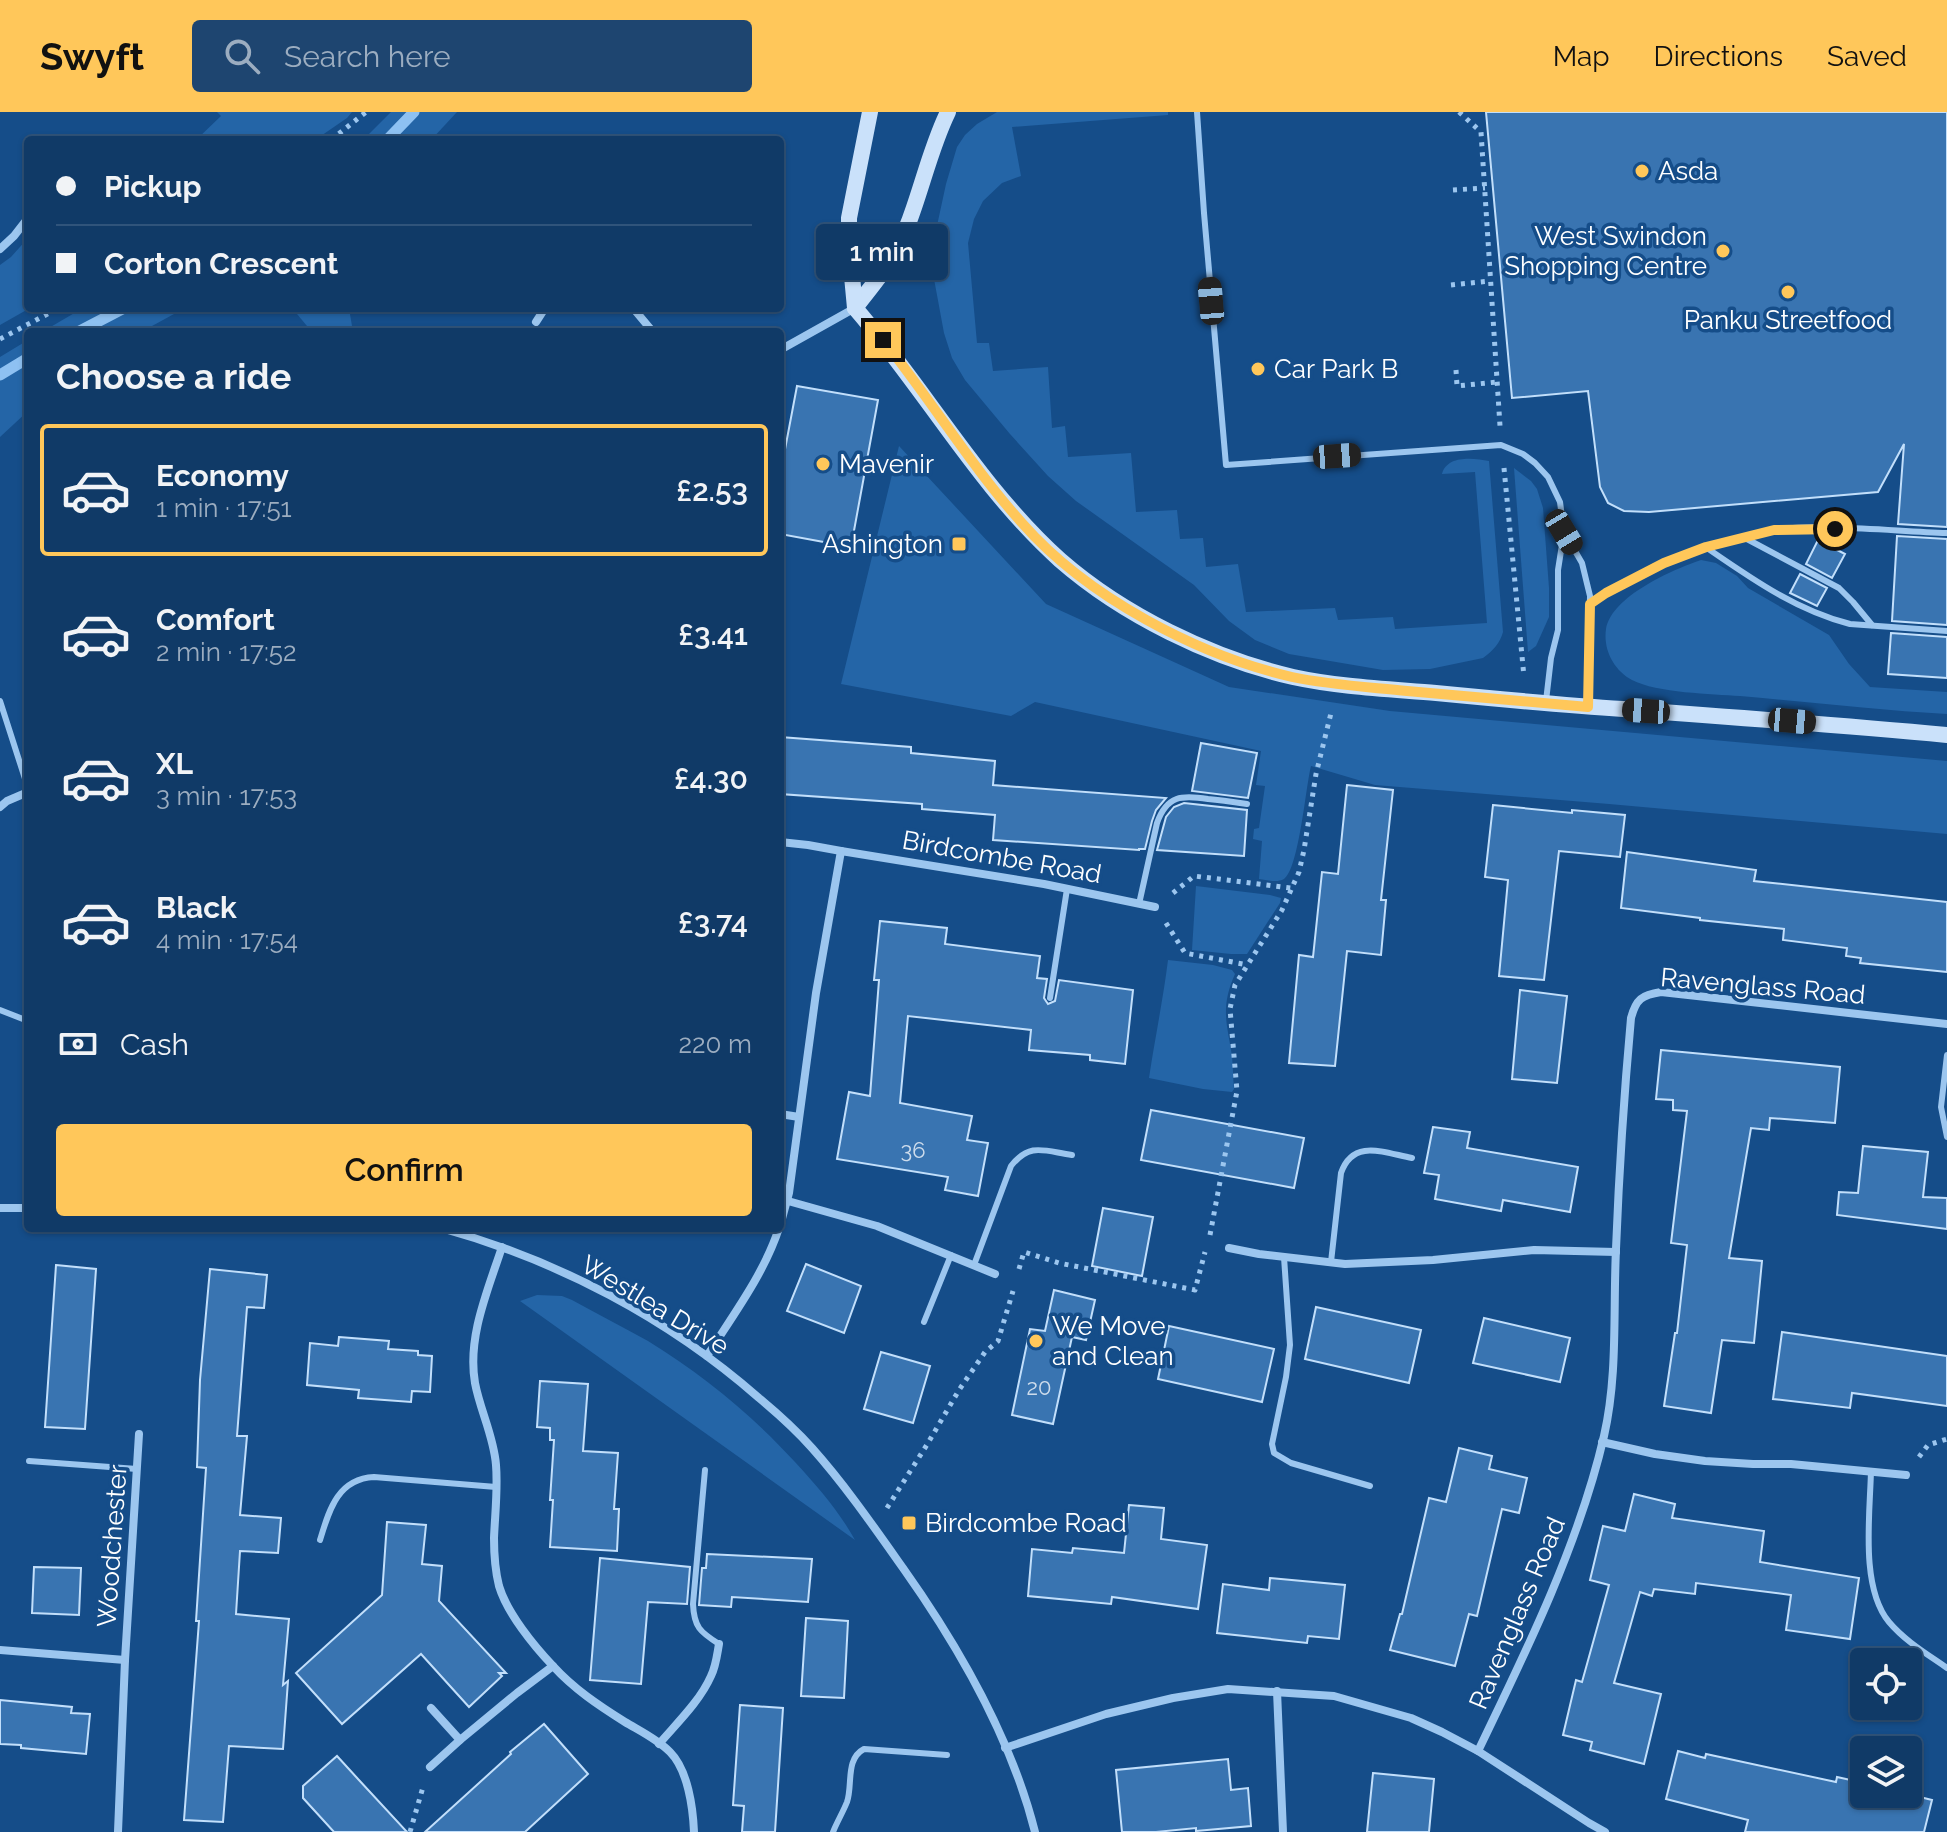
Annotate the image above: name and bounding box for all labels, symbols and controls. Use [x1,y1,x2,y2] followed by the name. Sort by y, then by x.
[192,20,752,92] search box
[40,34,144,79] text: Swyft
[220,34,264,78] icon: search
[284,39,451,74] text: Search here
[1553,40,1610,73] text: Map
[1654,40,1783,73] text: Directions
[1827,40,1907,73] text: Saved
[1658,156,1718,186] place label: Asda
[1633,162,1651,180] marker: Asda
[104,169,202,204] text: Pickup
[1504,221,1707,281] place label: West Swindon Shopping Centre
[817,224,949,280] callout: 1 min
[850,237,914,267] text: 1 min
[1714,242,1732,260] marker: West Swindon Shopping Centre
[104,246,338,281] text: Corton Crescent
[1197,276,1225,326] car
[1779,283,1797,301] marker: Panku Streetfood
[1684,305,1892,335] place label: Panku Streetfood
[865,322,901,358] route end
[1274,354,1398,384] place label: Car Park B
[56,355,291,397] text: Choose a ride
[1249,360,1267,378] marker: Car Park B
[1312,442,1362,470] car
[839,449,934,479] place label: Mavenir
[60,454,132,526] icon: car
[814,455,832,473] marker: Mavenir
[156,458,289,493] text: Economy
[676,473,748,508] text: £2.53
[156,493,292,523] text: 1 min · 17:51
[1541,505,1587,559] car
[1817,511,1853,547] route start
[822,529,943,559] place label: Ashington
[950,535,968,553] marker: Ashington
[60,598,132,670] icon: car
[156,602,275,637] text: Comfort
[678,617,748,652] text: £3.41
[156,637,297,667] text: 2 min · 17:52
[1621,697,1671,725] car
[1767,707,1817,735] car
[60,742,132,814] icon: car
[156,746,193,781] text: XL
[674,761,748,796] text: £4.30
[156,781,297,811] text: 3 min · 17:53
[900,825,1104,889] street label: Birdcombe Road
[60,886,132,958] icon: car
[156,890,237,925] text: Black
[678,905,748,940] text: £3.74
[156,925,298,955] text: 4 min · 17:54
[1659,962,1867,1010] street label: Ravenglass Road
[56,1022,100,1066] icon: cash
[120,1027,189,1062] text: Cash
[678,1029,752,1059] text: 220 m
[56,1124,752,1216] button: Confirm
[900,1137,926,1163] house number: 36
[576,1249,734,1361] street label: Westlea Drive
[1052,1311,1174,1371] place label: We Move and Clean
[1027,1332,1045,1350] marker: We Move and Clean
[1027,1374,1051,1400] house number: 20
[91,1464,133,1628] street label: Woodchester
[925,1508,1127,1538] place label: Birdcombe Road
[1463,1512,1571,1714] street label: Ravenglass Road
[900,1514,918,1532] marker: Birdcombe Road
[1850,1648,1922,1808] map controls
[1850,1648,1922,1720] button: locate
[1850,1736,1922,1808] button: layers

